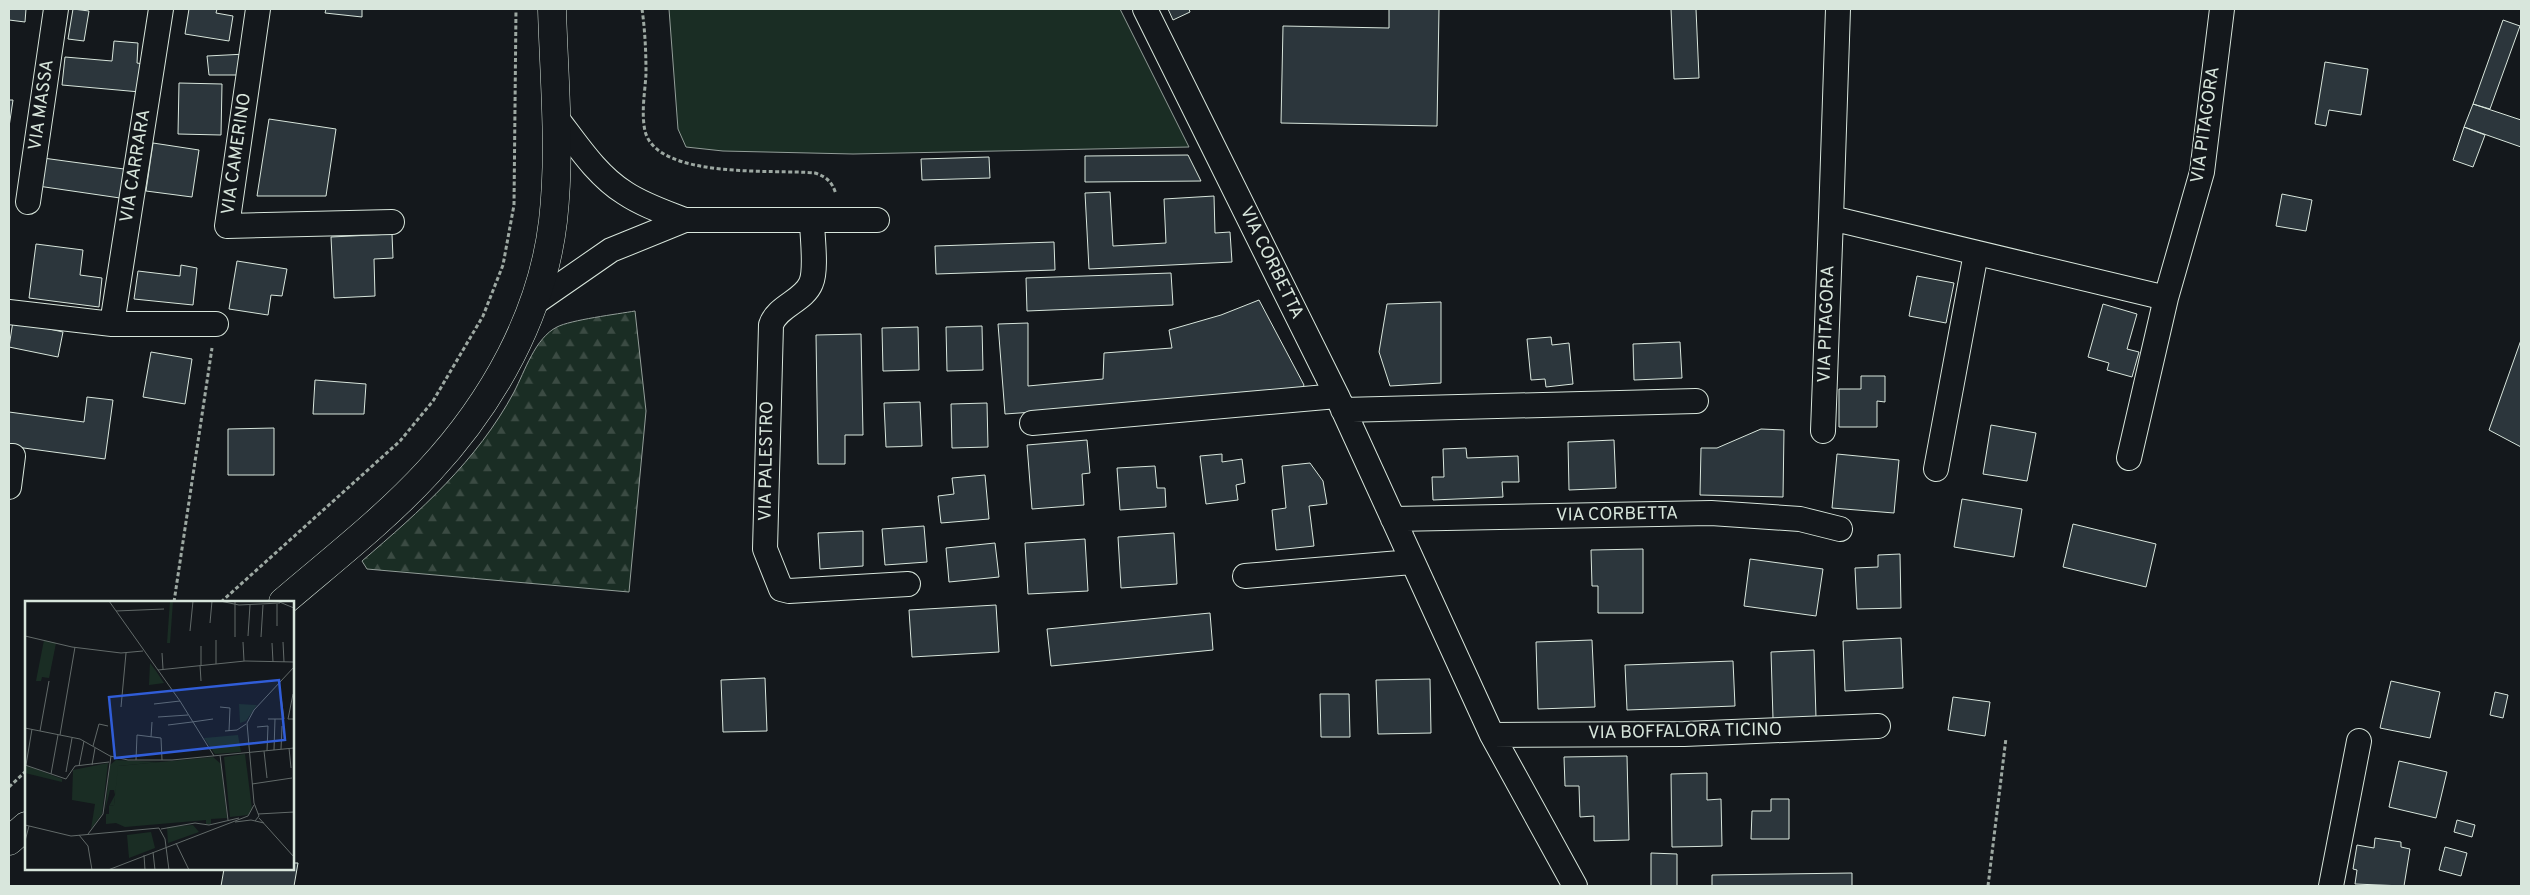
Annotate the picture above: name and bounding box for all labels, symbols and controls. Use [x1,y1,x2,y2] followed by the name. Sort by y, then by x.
[24,58,60,152] street label: VIA MASSA
[2186,65,2226,185] street label: VIA PITAGORA
[217,91,257,217] street label: VIA CAMERINO
[116,108,156,224] street label: VIA CARRARA
[1234,203,1308,323] street label: VIA CORBETTA
[1813,265,1841,383] street label: VIA PITAGORA
[754,401,780,521] street label: VIA PALESTRO
[1556,502,1678,528] street label: VIA CORBETTA
[25,601,294,870] inset map
[1588,719,1782,745] street label: VIA BOFFALORA TICINO

